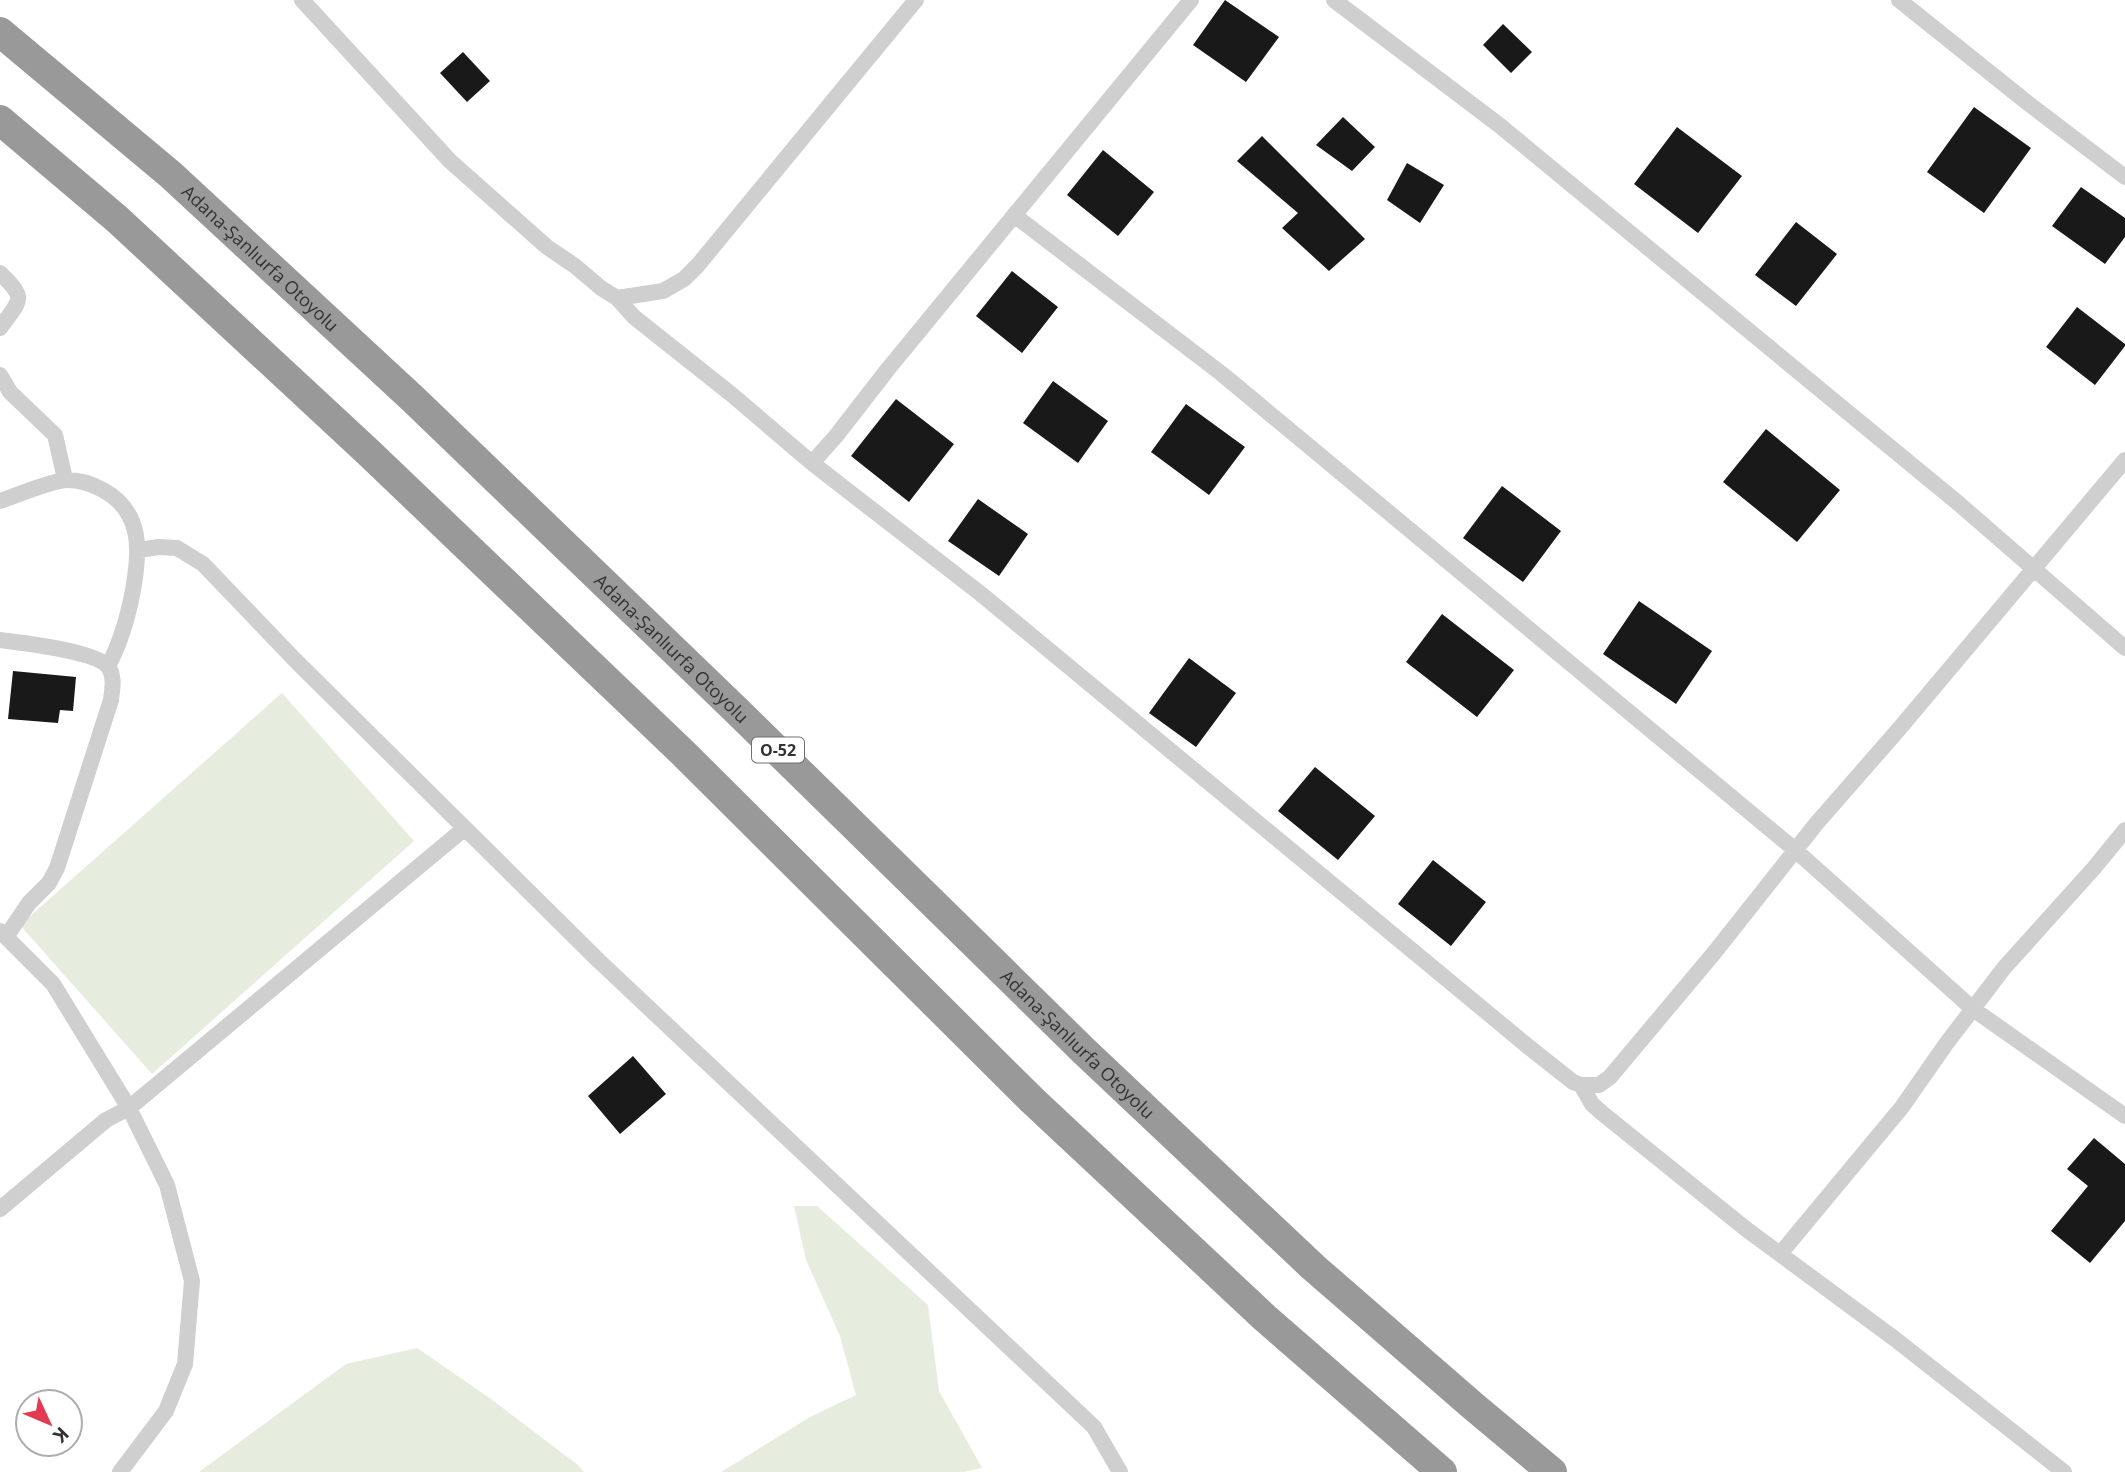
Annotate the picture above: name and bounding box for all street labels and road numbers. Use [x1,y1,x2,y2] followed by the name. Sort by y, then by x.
[177,179,344,336] street label: Adana-Şanlıurfa Otoyolu
[590,568,754,728] street label: Adana-Şanlıurfa Otoyolu
[752,737,804,762] road number: O-52
[996,964,1160,1124] street label: Adana-Şanlıurfa Otoyolu

